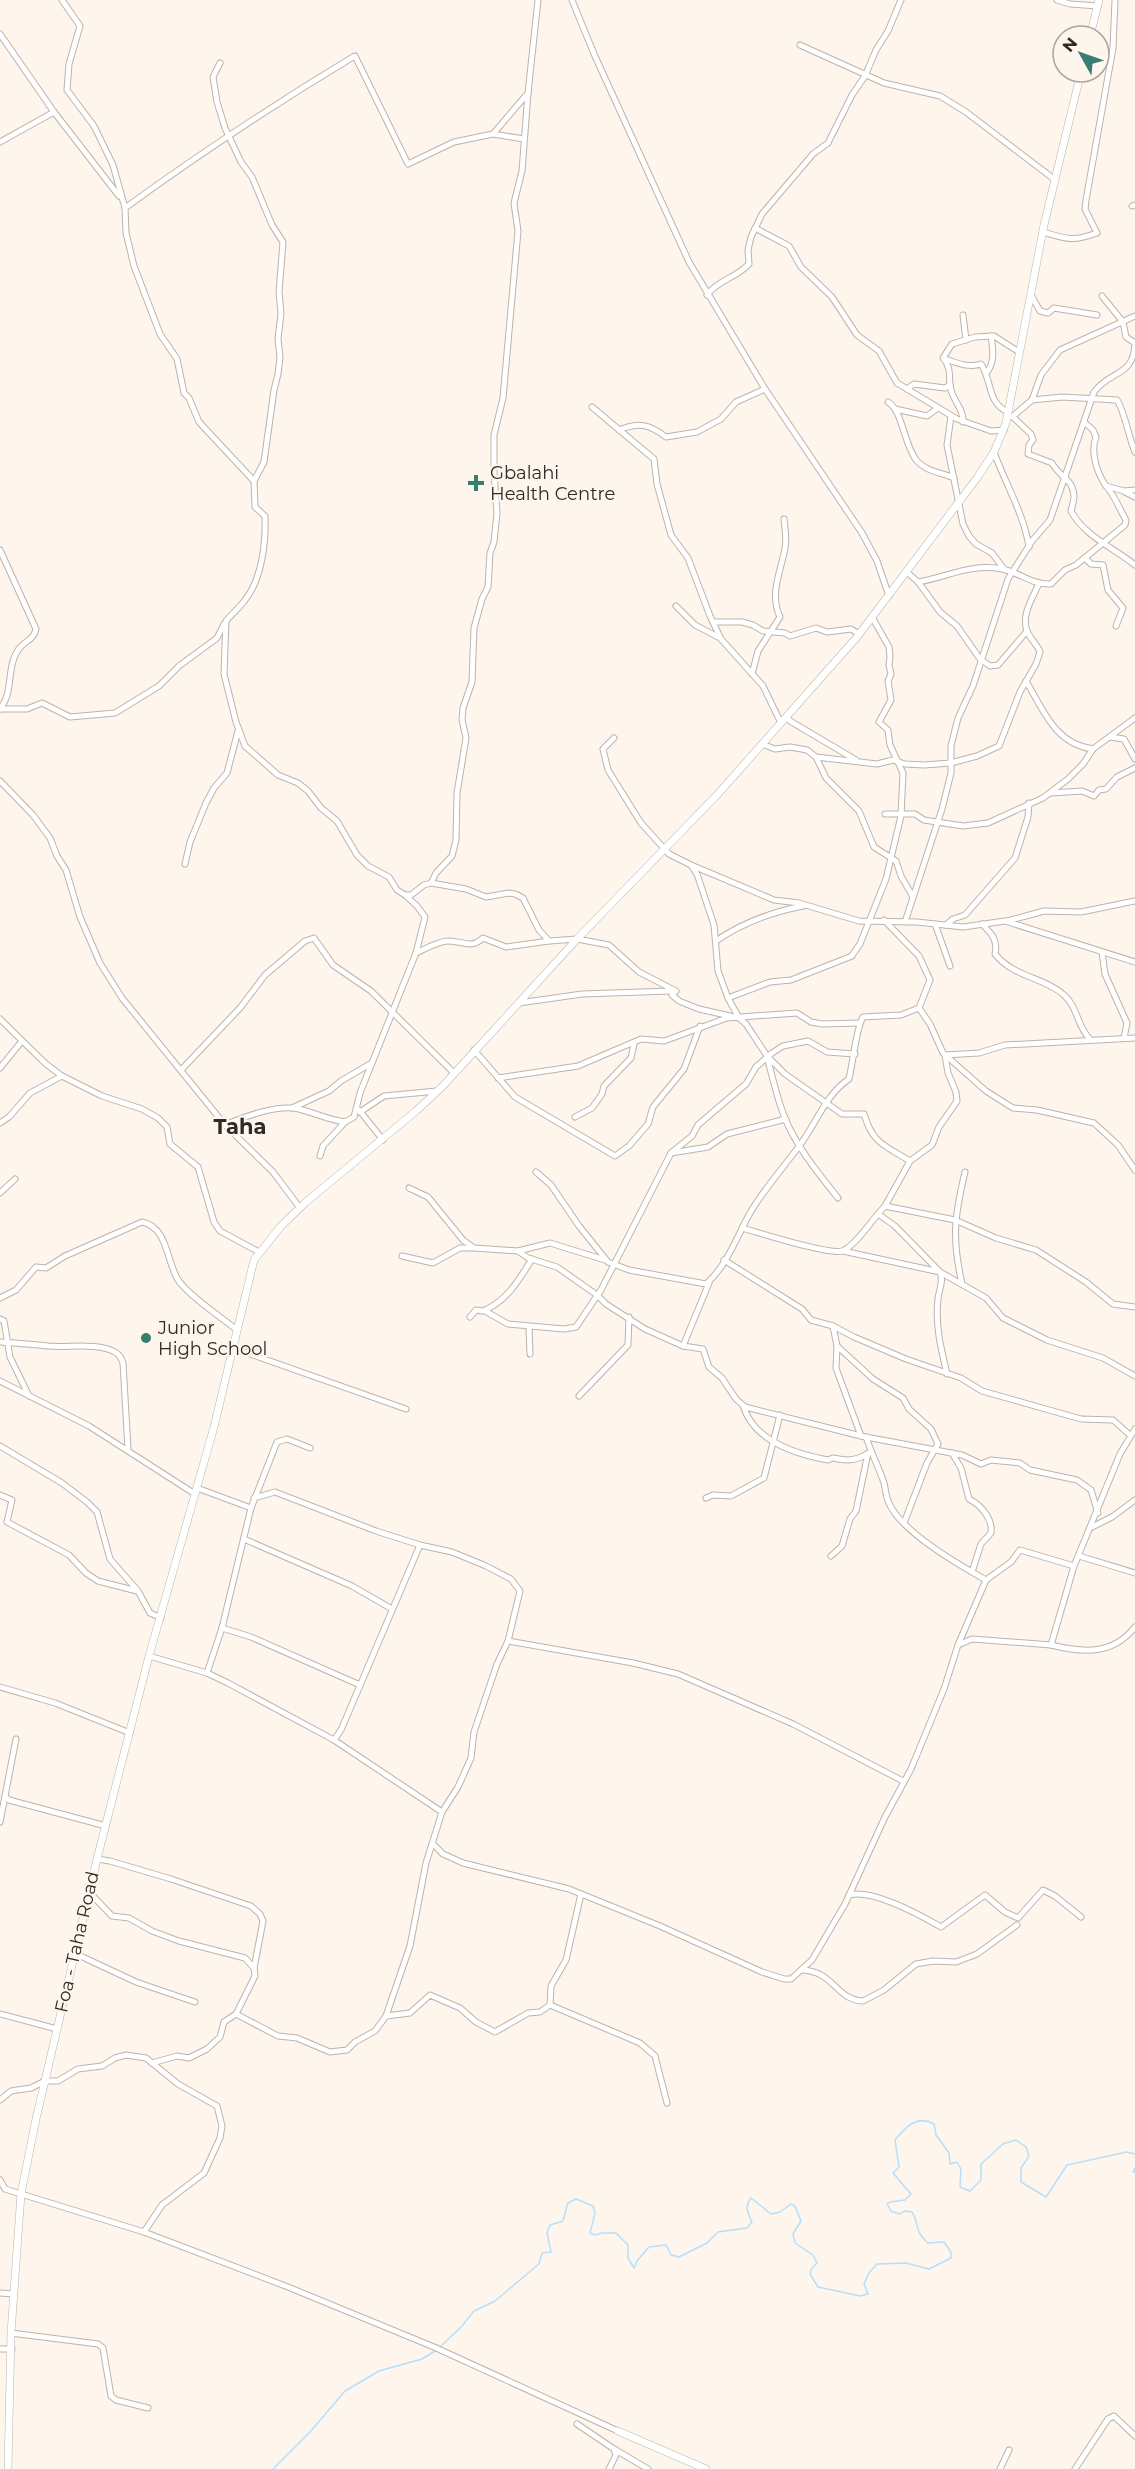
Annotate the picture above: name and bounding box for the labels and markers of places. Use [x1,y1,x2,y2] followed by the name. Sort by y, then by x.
[490,462,615,505] place label: Gbalahi Health Centre
[467,474,485,492] marker: Gbalahi Health Centre
[157,1317,267,1360] place label: Junior High School
[139,1331,153,1345] marker: Junior High School

